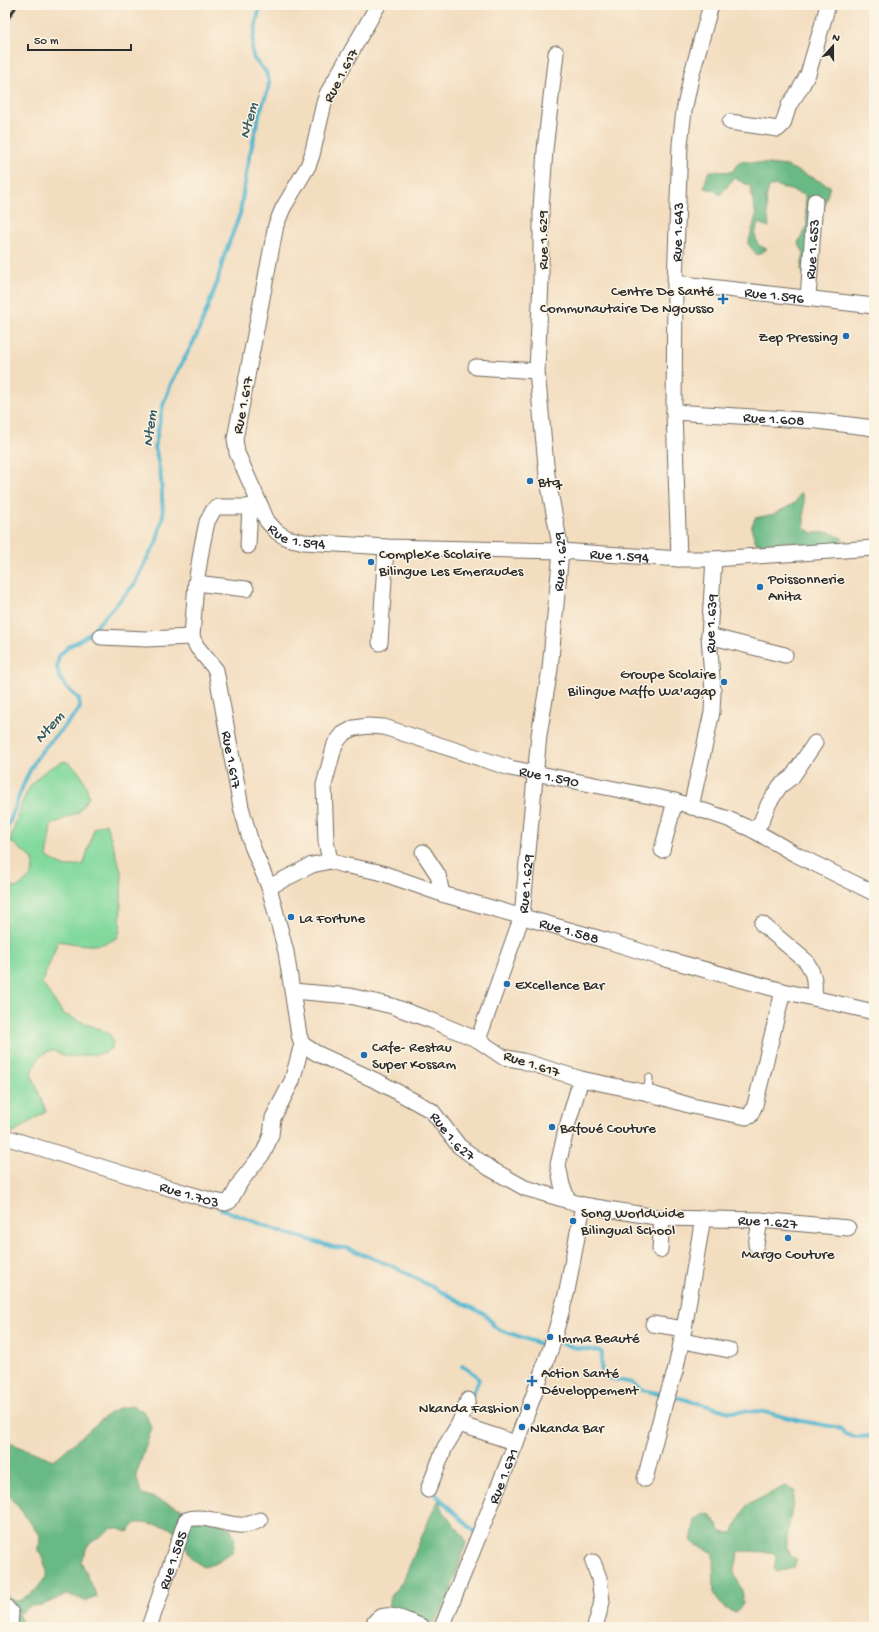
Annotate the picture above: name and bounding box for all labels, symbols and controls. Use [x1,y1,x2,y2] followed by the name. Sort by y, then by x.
[28,26,131,52] scale bar
[813,26,853,66] north arrow
[830,32,841,45] text: N
[34,35,59,49] text: 50 m
[320,45,364,106] street label: Rue 1.617
[236,100,264,141] water label: Ntem
[669,202,689,262] street label: Rue 1.643
[535,210,553,270] street label: Rue 1.629
[802,218,825,280] street label: Rue 1.653
[540,283,714,318] place label: Centre De Santé Communautaire De Ngousso
[743,284,805,309] street label: Rue 1.596
[717,293,729,305] marker: Centre De Santé Communautaire De Ngousso
[758,329,838,347] place label: Zep Pressing
[841,331,851,341] marker: Zep Pressing
[230,374,259,436] street label: Rue 1.617
[140,408,163,448] water label: Ntem
[742,409,805,431] street label: Rue 1.608
[537,474,563,492] place label: Btq
[525,476,535,486] marker: Btq
[263,521,326,554] street label: Rue 1.594
[550,530,572,592] street label: Rue 1.629
[378,546,524,581] place label: Complexe Scolaire Bilingue Les Emeraudes
[589,546,650,568] street label: Rue 1.594
[366,557,376,567] marker: Complexe Scolaire Bilingue Les Emeraudes
[767,571,845,606] place label: Poissonnerie Anita
[755,582,765,592] marker: Poissonnerie Anita
[702,593,723,654] street label: Rue 1.639
[567,666,717,701] place label: Groupe Scolaire Bilingue Maffo Wa'agap
[719,677,729,687] marker: Groupe Scolaire Bilingue Maffo Wa'agap
[31,708,70,748] water label: Ntem
[216,730,245,792] street label: Rue 1.617
[517,763,581,793] street label: Rue 1.590
[515,853,539,914] street label: Rue 1.629
[299,910,365,928] place label: La Fortune
[286,912,296,922] marker: La Fortune
[537,915,601,949] street label: Rue 1.588
[515,977,606,995] place label: Excellence Bar
[502,979,512,989] marker: Excellence Bar
[372,1039,456,1074] place label: Cafe- Restau Super Kossam
[501,1047,563,1083] street label: Rue 1.617
[359,1050,369,1060] marker: Cafe- Restau Super Kossam
[425,1109,479,1167] street label: Rue 1.627
[559,1120,656,1138] place label: Bafoué Couture
[547,1122,557,1132] marker: Bafoué Couture
[157,1179,220,1213] street label: Rue 1.703
[580,1205,685,1240] place label: Song Worldwide Bilingual School
[738,1213,799,1234] street label: Rue 1.627
[568,1216,578,1226] marker: Song Worldwide Bilingual School
[783,1233,793,1243] marker: Margo Couture
[741,1246,835,1264] place label: Margo Couture
[558,1330,640,1348] place label: Imma Beauté
[545,1332,555,1342] marker: Imma Beauté
[540,1365,640,1400] place label: Action Santé Développement
[526,1375,538,1387] marker: Action Santé Développement
[419,1400,519,1418] place label: Nkanda Fashion
[522,1402,532,1412] marker: Nkanda Fashion
[530,1420,606,1438] place label: Nkanda Bar
[517,1422,527,1432] marker: Nkanda Bar
[485,1446,524,1507] street label: Rue 1.671
[156,1529,193,1592] street label: Rue 1.585

